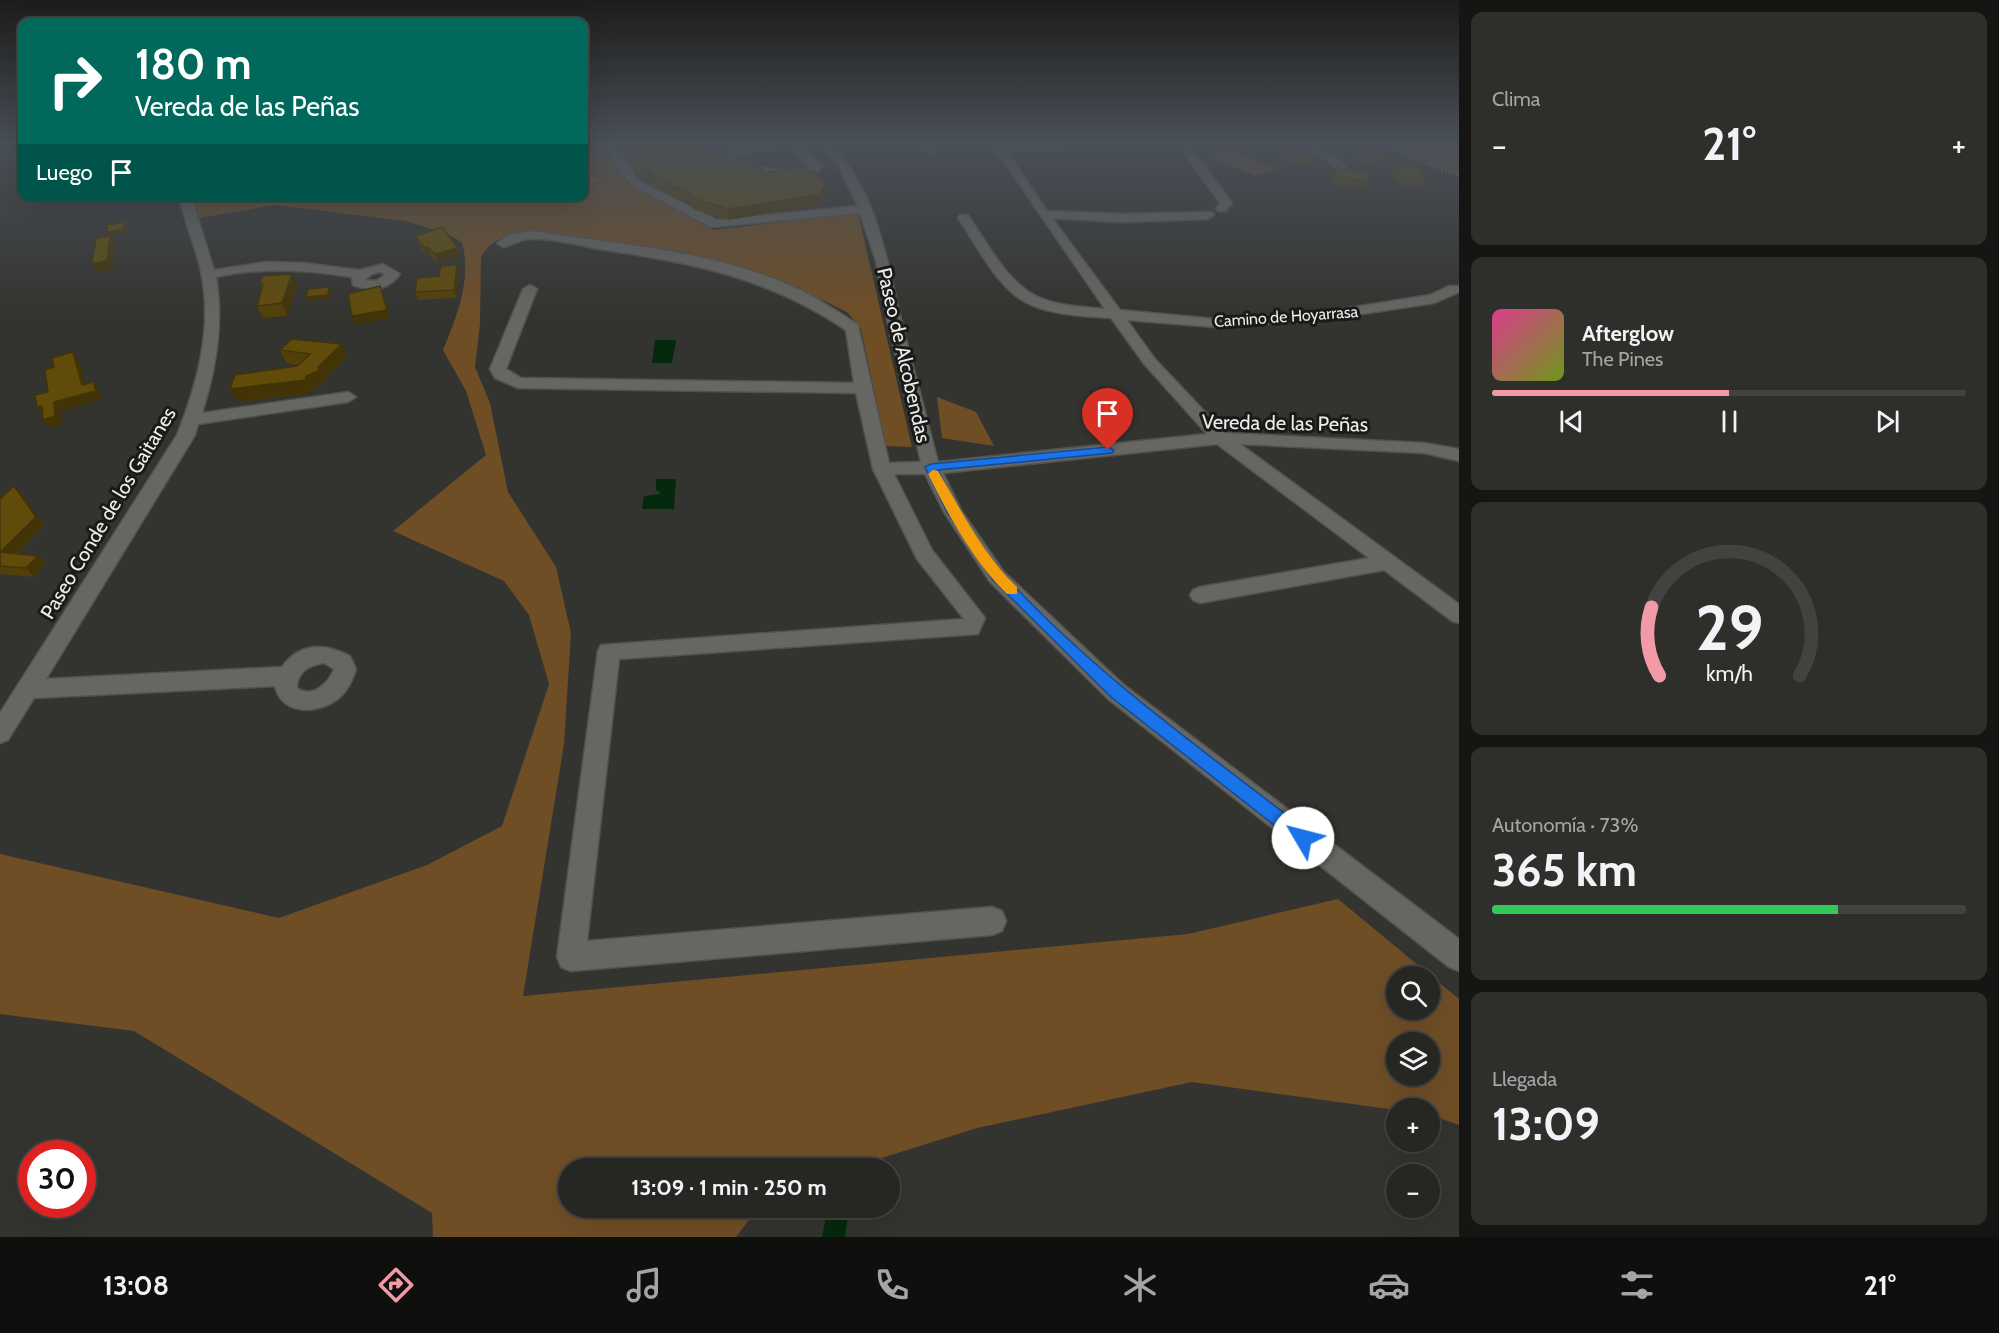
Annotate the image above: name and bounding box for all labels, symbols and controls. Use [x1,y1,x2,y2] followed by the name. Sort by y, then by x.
[135,38,251,90] text: 180 m
[36,42,114,120] icon: right
[1492,87,1540,111] text: Clima
[135,90,359,123] text: Vereda de las Peñas
[1702,117,1756,171] text: 21°
[1492,125,1507,165] text: −
[1951,125,1966,165] text: +
[105,156,138,189] icon: arrive
[36,159,93,186] text: Luego
[872,265,936,445] street label: Paseo de Alcobendas
[1213,302,1359,331] street label: Camino de Hoyarrasa
[1582,320,1674,347] text: Afterglow
[1582,347,1663,371] text: The Pines
[1082,388,1133,450] pin
[1091,397,1124,430] icon: arrive
[35,403,181,623] street label: Paseo Conde de los Gaitanes
[1555,405,1588,438] icon: previous
[1713,405,1746,438] icon: pause
[1871,405,1904,438] icon: next
[1202,410,1368,436] street label: Vereda de las Peñas
[1695,590,1763,666] text: 29
[1706,660,1752,686] text: km/h
[1271,806,1335,870] position arrow
[1492,813,1638,837] text: Autonomía · 73%
[1492,843,1637,897] text: 365 km
[1386,966,1440,1218] map controls
[1386,966,1440,1020] button: search
[1386,1032,1440,1086] button: layers
[1492,1067,1557,1091] text: Llegada
[1492,1097,1600,1151] text: 13:09
[1386,1098,1440,1152] button: +
[18,1140,96,1218] speed limit sign: 30
[1386,1164,1440,1218] button: −
[631,1174,827,1201] text: 13:09 · 1 min · 250 m
[375,1264,417,1306] icon: directions
[623,1264,665,1306] icon: music
[871,1264,913,1306] icon: phone
[1119,1264,1161,1306] icon: climate
[1368,1264,1410,1306] icon: car
[1616,1264,1658,1306] icon: filters
[103,1269,169,1302] text: 13:08
[1864,1269,1896,1302] text: 21°

